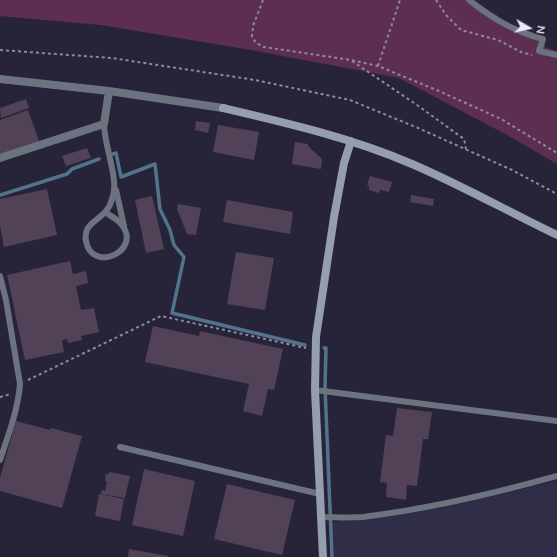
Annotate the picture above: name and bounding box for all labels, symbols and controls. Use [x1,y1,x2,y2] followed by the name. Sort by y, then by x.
[509,8,549,48] north arrow
[533,25,548,35] text: N

